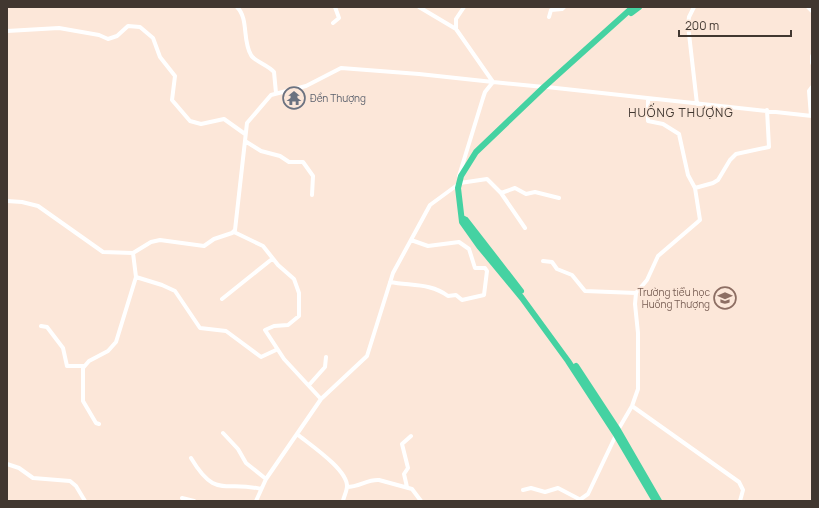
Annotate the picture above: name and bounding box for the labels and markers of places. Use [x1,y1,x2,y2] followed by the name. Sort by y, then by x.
[281,85,307,111] temple icon: Đền Thượng
[310,91,366,105] place label: Đền Thượng
[638,285,710,311] place label: Trường tiểu học Huống Thượng
[712,285,738,311] school or university icon: Trường tiểu học Huống Thượng

